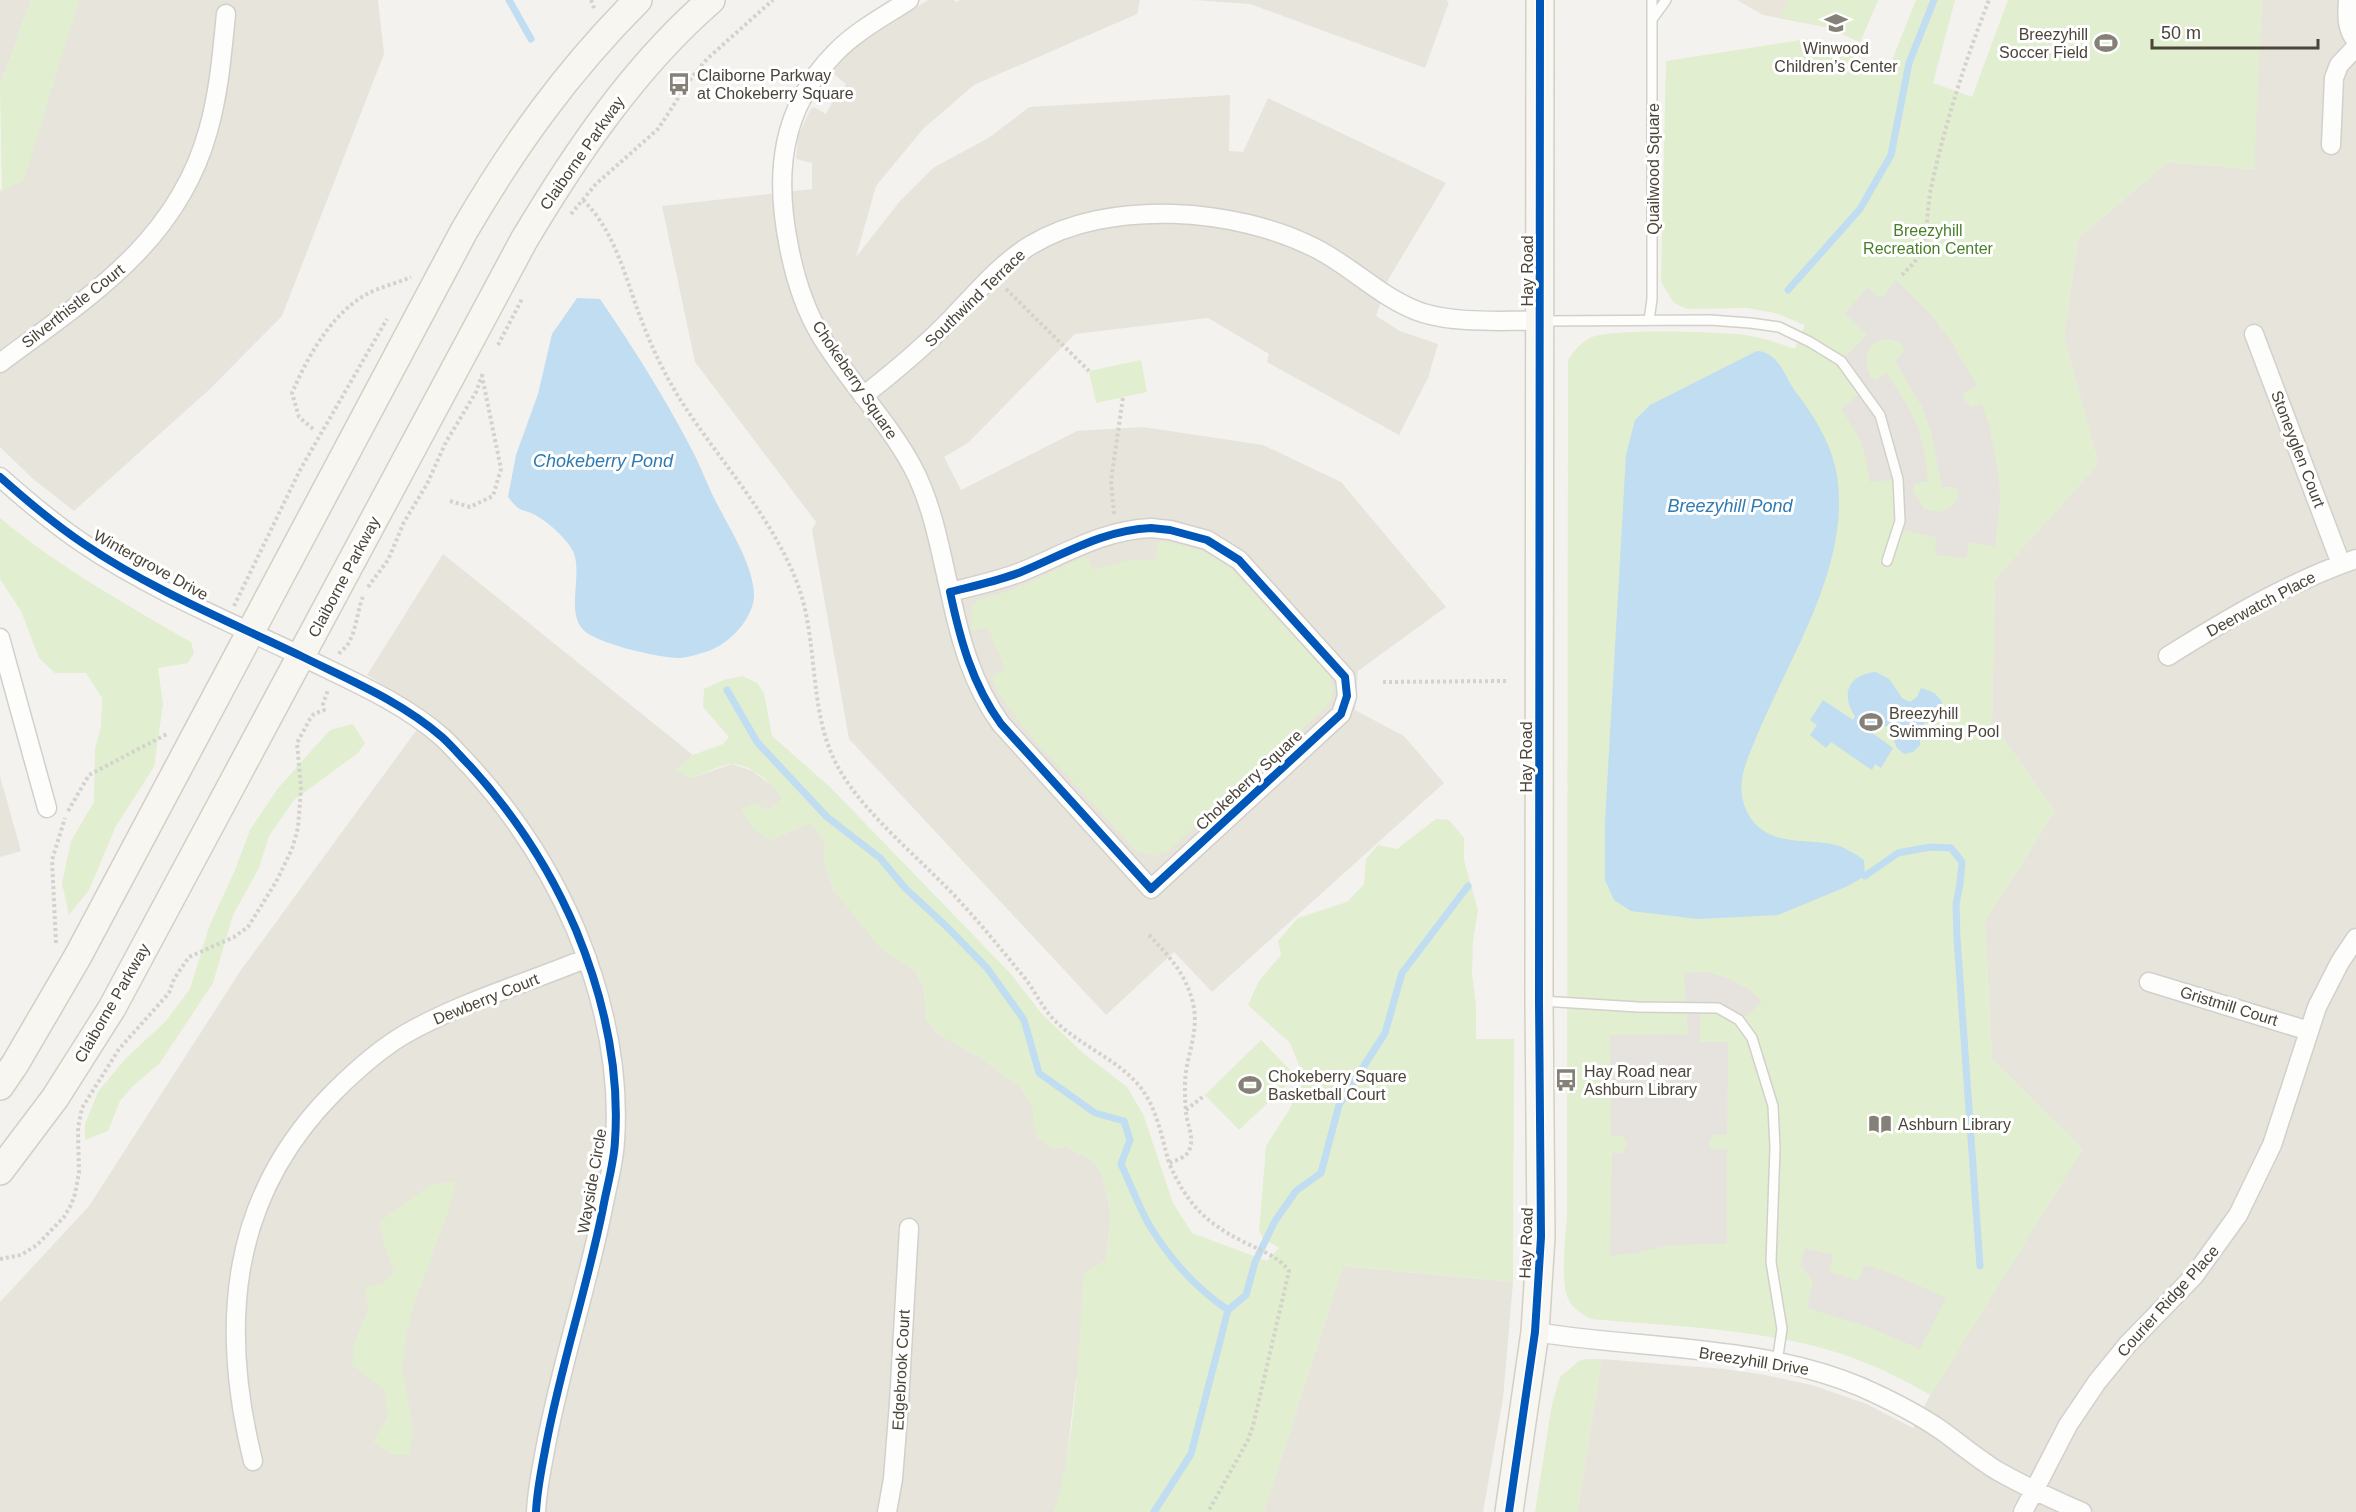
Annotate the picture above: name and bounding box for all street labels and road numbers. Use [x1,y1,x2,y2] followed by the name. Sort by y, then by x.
[537,93,627,213] street label: Claiborne Parkway
[1645,103,1662,235] street label: Quailwood Square
[1519,235,1536,307] street label: Hay Road
[922,246,1029,350] street label: Southwind Terrace
[18,260,128,351] street label: Silverthistle Court
[809,318,901,442] street label: Chokeberry Square
[2268,388,2328,510] street label: Stoneyglen Court
[305,514,383,640] street label: Claiborne Parkway
[91,527,211,604] street label: Wintergrove Drive
[2204,568,2318,640] street label: Deerwatch Place
[1518,721,1535,793] street label: Hay Road
[1192,726,1306,834] street label: Chokeberry Square
[71,941,153,1065] street label: Claiborne Parkway
[431,970,542,1028] street label: Dewberry Court
[2178,983,2280,1029] street label: Gristmill Court
[574,1127,610,1235] street label: Wayside Circle
[1516,1207,1536,1279] street label: Hay Road
[2114,1242,2222,1360] street label: Courier Ridge Place
[889,1309,913,1431] street label: Edgebrook Court
[1698,1344,1810,1378] street label: Breezyhill Drive

